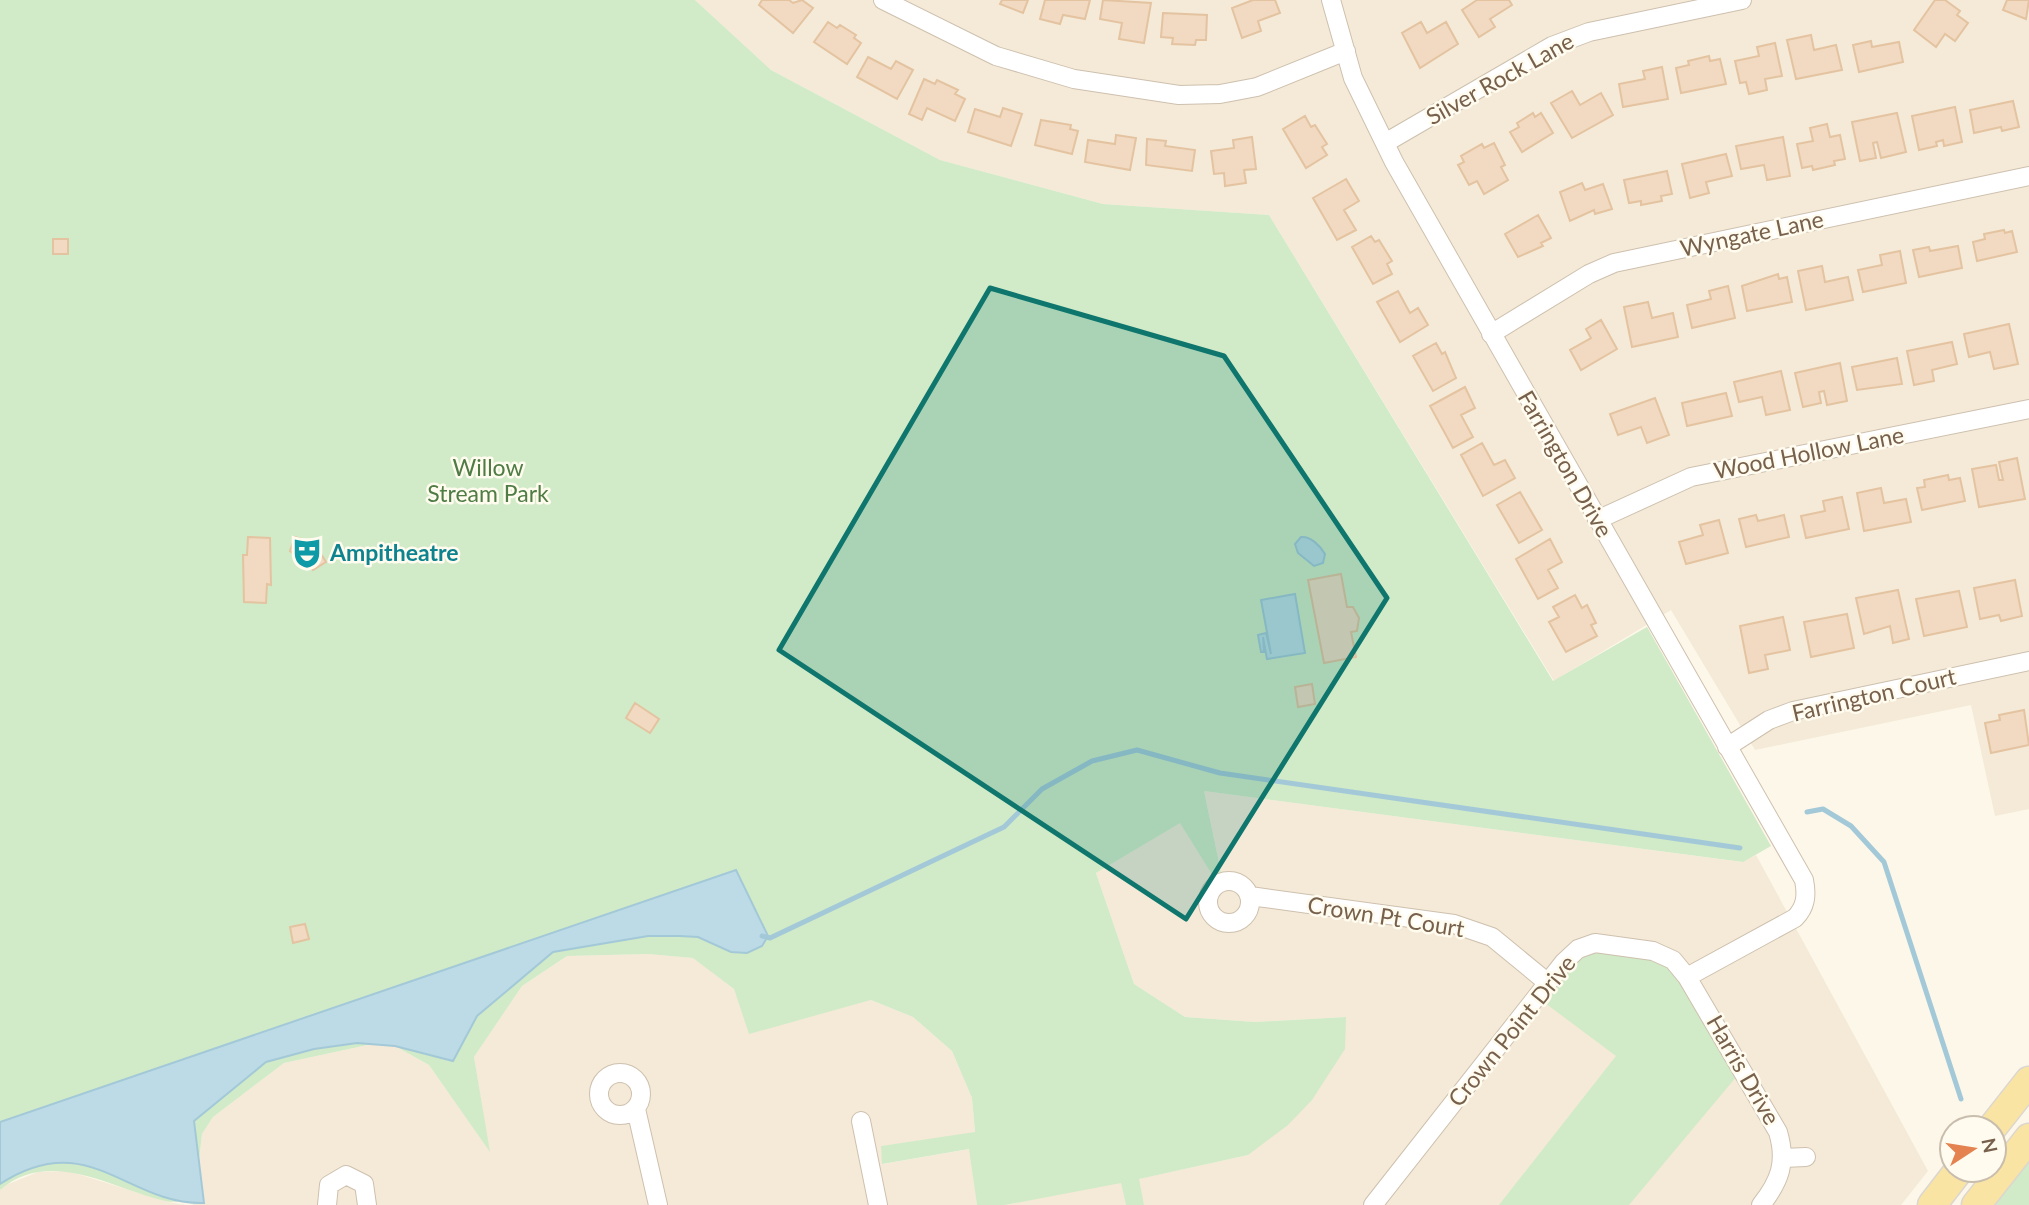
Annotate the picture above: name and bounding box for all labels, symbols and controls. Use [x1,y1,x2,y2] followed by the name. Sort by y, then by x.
[1421,26,1578,130] street label: Silver Rock Lane
[1678,204,1826,262] street label: Wyngate Lane
[1513,385,1619,542] street label: Farrington Drive
[1711,420,1906,484] street label: Wood Hollow Lane
[427,453,549,507] park label: Willow Stream Park
[290,536,324,570] theatre icon: Ampitheatre
[329,538,459,566] place label: Ampitheatre
[1789,661,1959,726] street label: Farrington Court
[1306,890,1467,942] street label: Crown Pt Court
[1442,949,1581,1112] street label: Crown Point Drive
[1701,1010,1786,1129] street label: Harris Drive
[1938,1114,2008,1184] north arrow
[1977,1136,2003,1155] text: N

